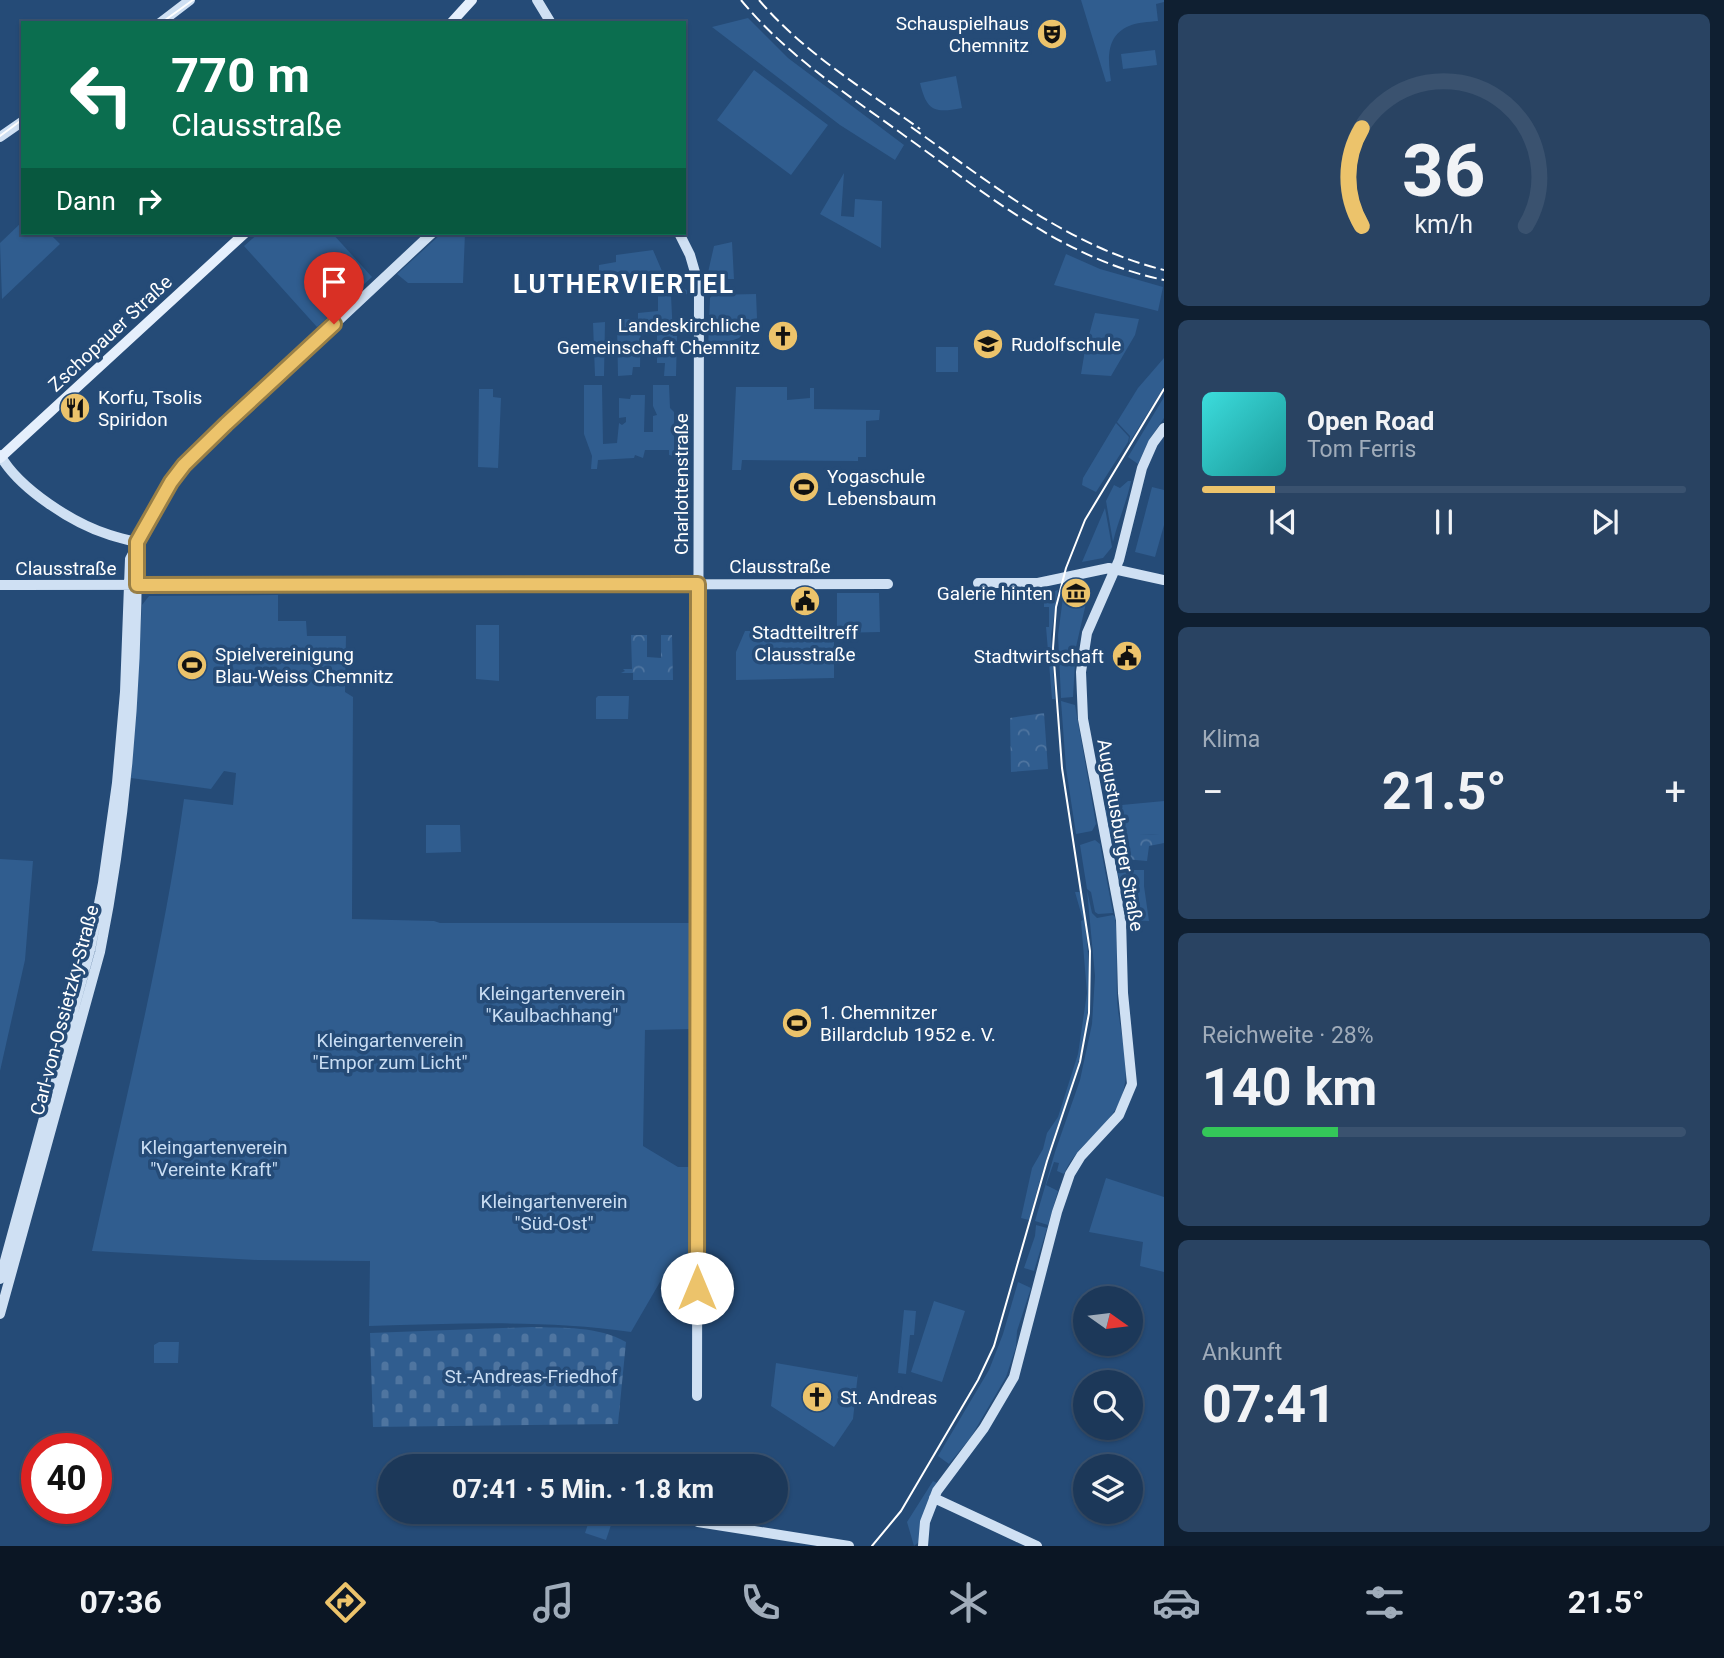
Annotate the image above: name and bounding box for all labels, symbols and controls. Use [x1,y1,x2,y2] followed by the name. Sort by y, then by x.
[896,12,1029,57] place label: Schauspielhaus Chemnitz
[1035,17,1069,51] theatre icon: Schauspielhaus Chemnitz
[171,47,310,104] text: 770 m
[56,49,147,140] icon: left
[171,106,342,144] text: Clausstraße
[1402,129,1486,215] text: 36
[130,182,168,220] icon: right
[56,186,116,216] text: Dann
[1415,210,1473,239] text: km/h
[304,252,364,324] pin
[315,263,353,301] icon: arrive
[513,269,735,299] district label: LUTHERVIERTEL
[44,270,177,396] street label: Zschopauer Straße
[557,314,760,359] place label: Landeskirchliche Gemeinschaft Chemnitz
[766,319,800,353] church icon: Landeskirchliche Gemeinschaft Chemnitz
[971,327,1005,361] school or university icon: Rudolfschule
[1011,333,1121,356] place label: Rudolfschule
[98,386,202,431] place label: Korfu, Tsolis Spiridon
[58,391,92,425] restaurant icon: Korfu, Tsolis Spiridon
[1307,406,1435,436] text: Open Road
[670,413,693,555] street label: Charlottenstraße
[1307,436,1416,463] text: Tom Ferris
[827,465,937,510] place label: Yogaschule Lebensbaum
[787,470,821,504] sports icon: Yogaschule Lebensbaum
[1264,503,1302,541] icon: previous
[1425,503,1463,541] icon: pause
[1586,503,1624,541] icon: next
[729,555,831,578] street label: Clausstraße
[15,557,117,580] street label: Clausstraße
[1059,576,1093,610] museum icon: Galerie hinten
[937,582,1053,605] place label: Galerie hinten
[788,584,822,618] public building icon: Stadtteiltreff Clausstraße
[752,621,858,666] place label: Stadtteiltreff Clausstraße
[1110,639,1144,673] public building icon: Stadtwirtschaft
[215,643,393,688] place label: Spielvereinigung Blau-Weiss Chemnitz
[974,645,1104,668] place label: Stadtwirtschaft
[175,648,209,682] sports icon: Spielvereinigung Blau-Weiss Chemnitz
[1202,726,1260,753] text: Klima
[1092,737,1149,933] street label: Augustusburger Straße
[1382,761,1507,822] text: 21.5°
[1202,770,1224,814] text: −
[1664,770,1686,814] text: +
[25,902,104,1118] street label: Carl-von-Ossietzky-Straße
[478,982,626,1027] park label: Kleingartenverein "Kaulbachhang"
[820,1001,996,1046] place label: 1. Chemnitzer Billardclub 1952 e. V.
[780,1006,814,1040] sports icon: 1. Chemnitzer Billardclub 1952 e. V.
[1202,1022,1374,1049] text: Reichweite · 28%
[312,1029,468,1074] park label: Kleingartenverein "Empor zum Licht"
[1202,1057,1377,1118] text: 140 km
[140,1136,288,1181] park label: Kleingartenverein "Vereinte Kraft"
[480,1190,628,1235] park label: Kleingartenverein "Süd-Ost"
[660,1251,734,1325] position arrow
[1073,1286,1143,1356] north arrow
[1073,1286,1143,1524] map controls
[1202,1339,1282,1366] text: Ankunft
[444,1365,618,1388] park label: St.-Andreas-Friedhof
[1073,1370,1143,1440] button: search
[1202,1374,1336,1435] text: 07:41
[800,1380,834,1414] church icon: St. Andreas
[840,1386,937,1409] place label: St. Andreas
[21,1433,112,1524] speed limit sign: 40
[1073,1454,1143,1524] button: layers
[452,1474,714,1504] text: 07:41 · 5 Min. · 1.8 km
[321,1578,370,1627] icon: directions
[529,1578,578,1627] icon: music
[736,1578,785,1627] icon: phone
[944,1578,993,1627] icon: climate
[1152,1578,1201,1627] icon: car
[1360,1578,1409,1627] icon: filters
[79,1583,162,1621] text: 07:36
[1568,1583,1644,1621] text: 21.5°

